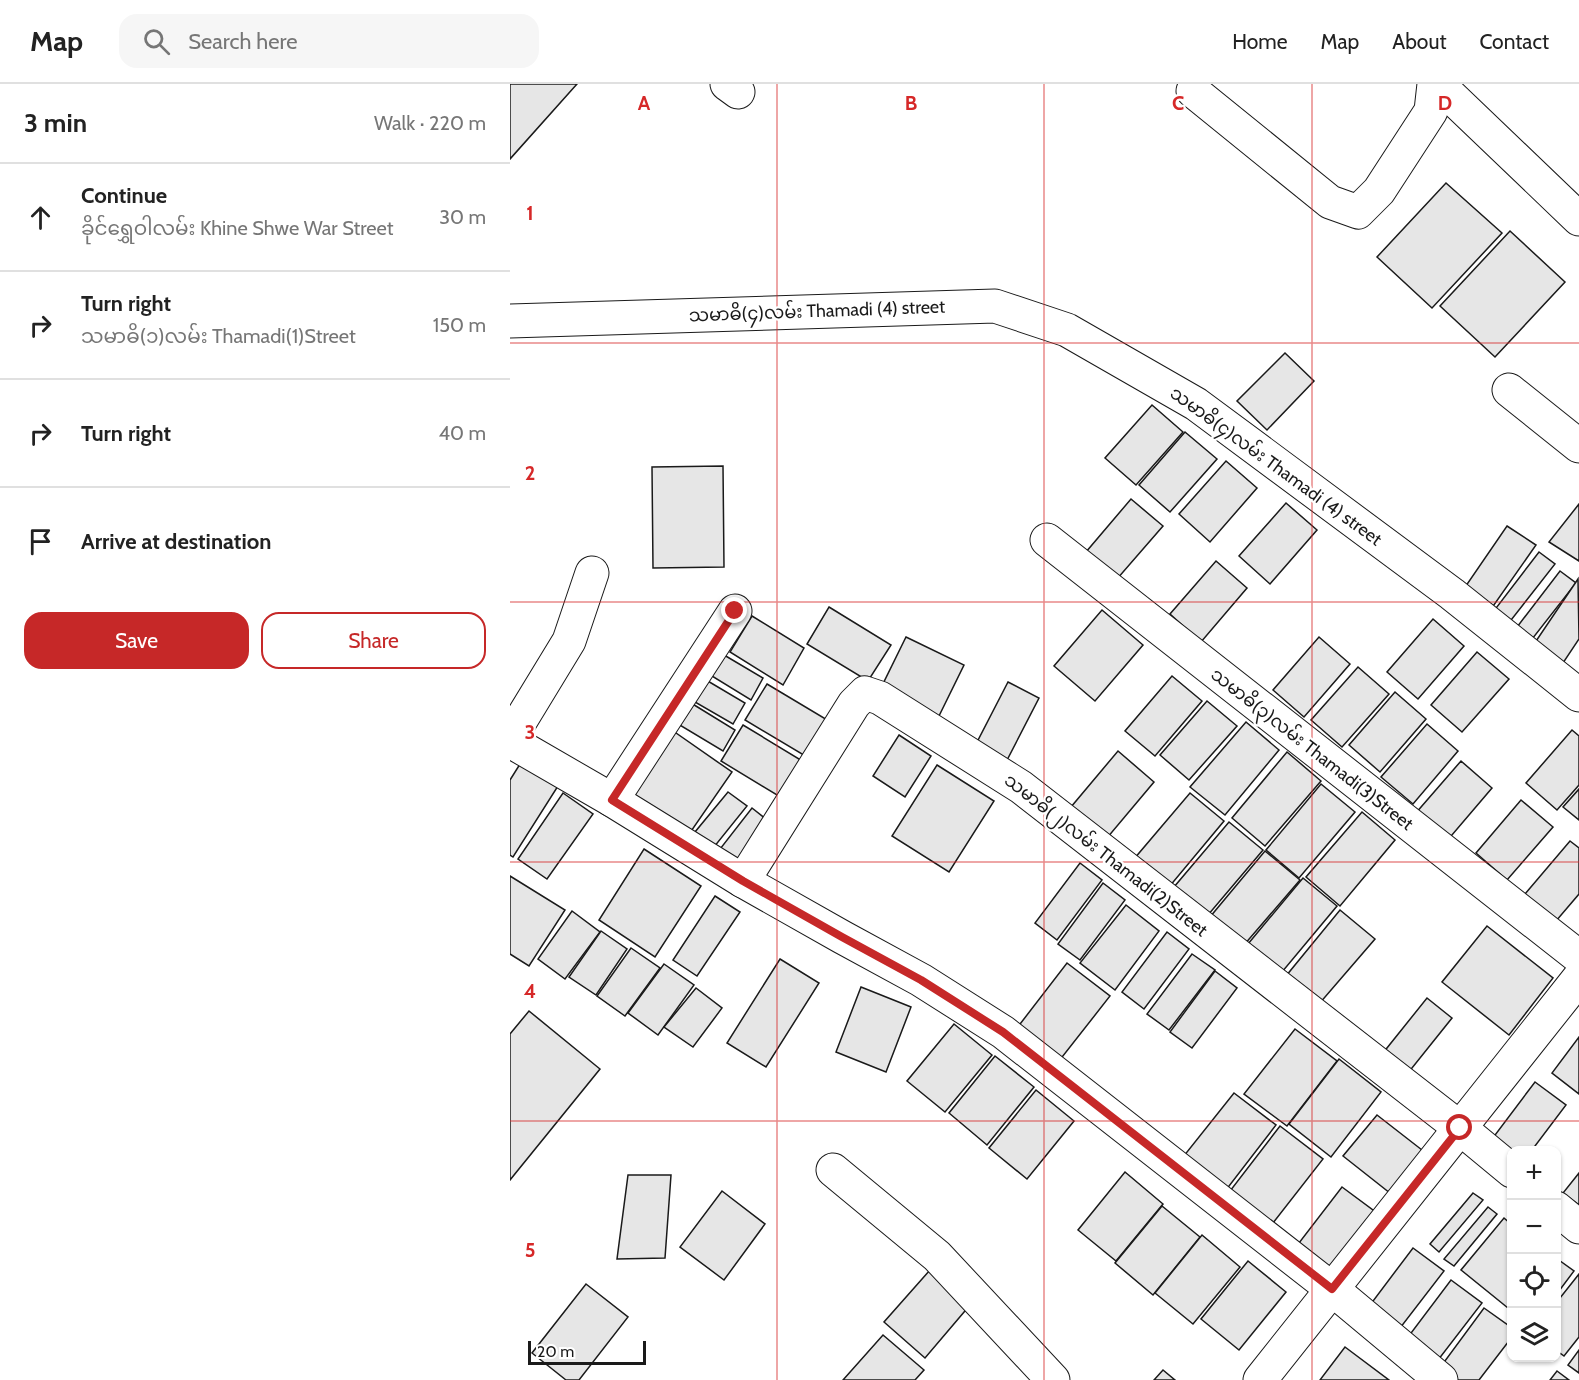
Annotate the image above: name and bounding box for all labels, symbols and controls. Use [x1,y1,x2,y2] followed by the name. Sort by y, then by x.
[119,14,539,68] search box
[30,24,83,58] text: Map
[140,25,173,58] icon: search
[188,28,297,55] text: Search here
[1232,29,1288,54] text: Home
[1321,29,1359,54] text: Map
[1392,29,1446,54] text: About
[1479,29,1549,54] text: Contact
[638,91,651,115] text: A
[905,91,917,115] text: B
[1172,91,1184,115] text: C
[1438,91,1452,115] text: D
[24,107,87,139] text: 3 min
[374,111,486,135] text: Walk · 220 m
[81,182,167,209] text: Continue
[24,201,57,234] icon: ahead
[526,201,534,225] text: 1
[439,205,486,229] text: 30 m
[81,216,394,240] text: ခိုင်ရွှေဝါလမ်း Khine Shwe War Street
[81,290,171,317] text: Turn right
[688,293,946,330] street label: သမာဓိ(၄)လမ်း Thamadi (4) street
[24,309,57,342] icon: right
[433,313,486,337] text: 150 m
[81,324,356,348] text: သမာဓိ(၁)လမ်း Thamadi(1)Street
[1163,379,1388,554] street label: သမာဓိ(၄)လမ်း Thamadi (4) street
[24,417,57,450] icon: right
[81,420,171,447] text: Turn right
[438,421,486,445] text: 40 m
[525,461,535,485] text: 2
[24,525,57,558] icon: arrive
[81,528,271,555] text: Arrive at destination
[721,597,747,623] route end
[24,612,249,669] button: Save
[261,612,486,669] button: Share
[1204,661,1420,838] street label: သမာဓိ(၃)လမ်း Thamadi(3)Street
[525,720,535,744] text: 3
[997,766,1214,944] street label: သမာဓိ(၂)လမ်း Thamadi(2)Street
[524,979,536,1003] text: 4
[1446,1114,1472,1140] route start
[1507,1146,1561,1362] map controls
[1507,1146,1561,1200] button: +
[1507,1200,1561,1254] button: −
[525,1238,535,1262] text: 5
[1507,1254,1561,1308] button: locate
[1507,1308,1561,1362] button: layers
[528,1338,646,1366] scale bar
[537,1342,574,1361] text: 20 m

